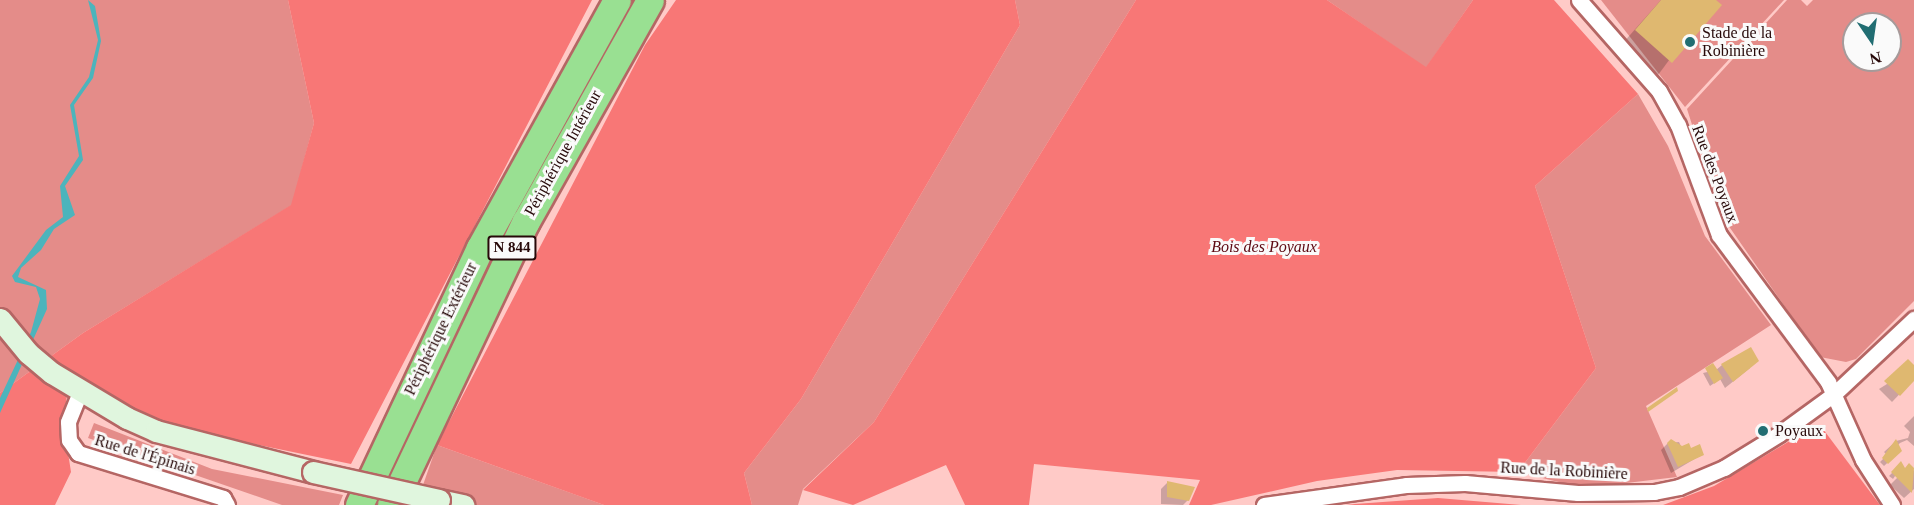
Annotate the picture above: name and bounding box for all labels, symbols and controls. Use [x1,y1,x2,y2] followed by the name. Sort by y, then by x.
[1842,12,1902,72] north arrow
[1702,23,1772,61] place label: Stade de la Robinière
[1683,35,1697,49] marker: Stade de la Robinière
[1868,48,1883,68] text: N
[520,87,606,219] street label: Périphérique Intérieur
[1688,122,1742,226] street label: Rue des Poyaux
[486,236,538,260] road number: N 844
[1211,237,1317,257] park label: Bois des Poyaux
[401,260,481,398] street label: Périphérique Extérieur
[1775,421,1823,441] place label: Poyaux
[1756,424,1770,438] marker: Poyaux
[92,431,198,479] street label: Rue de l'Épinais
[1500,458,1628,484] street label: Rue de la Robinière

